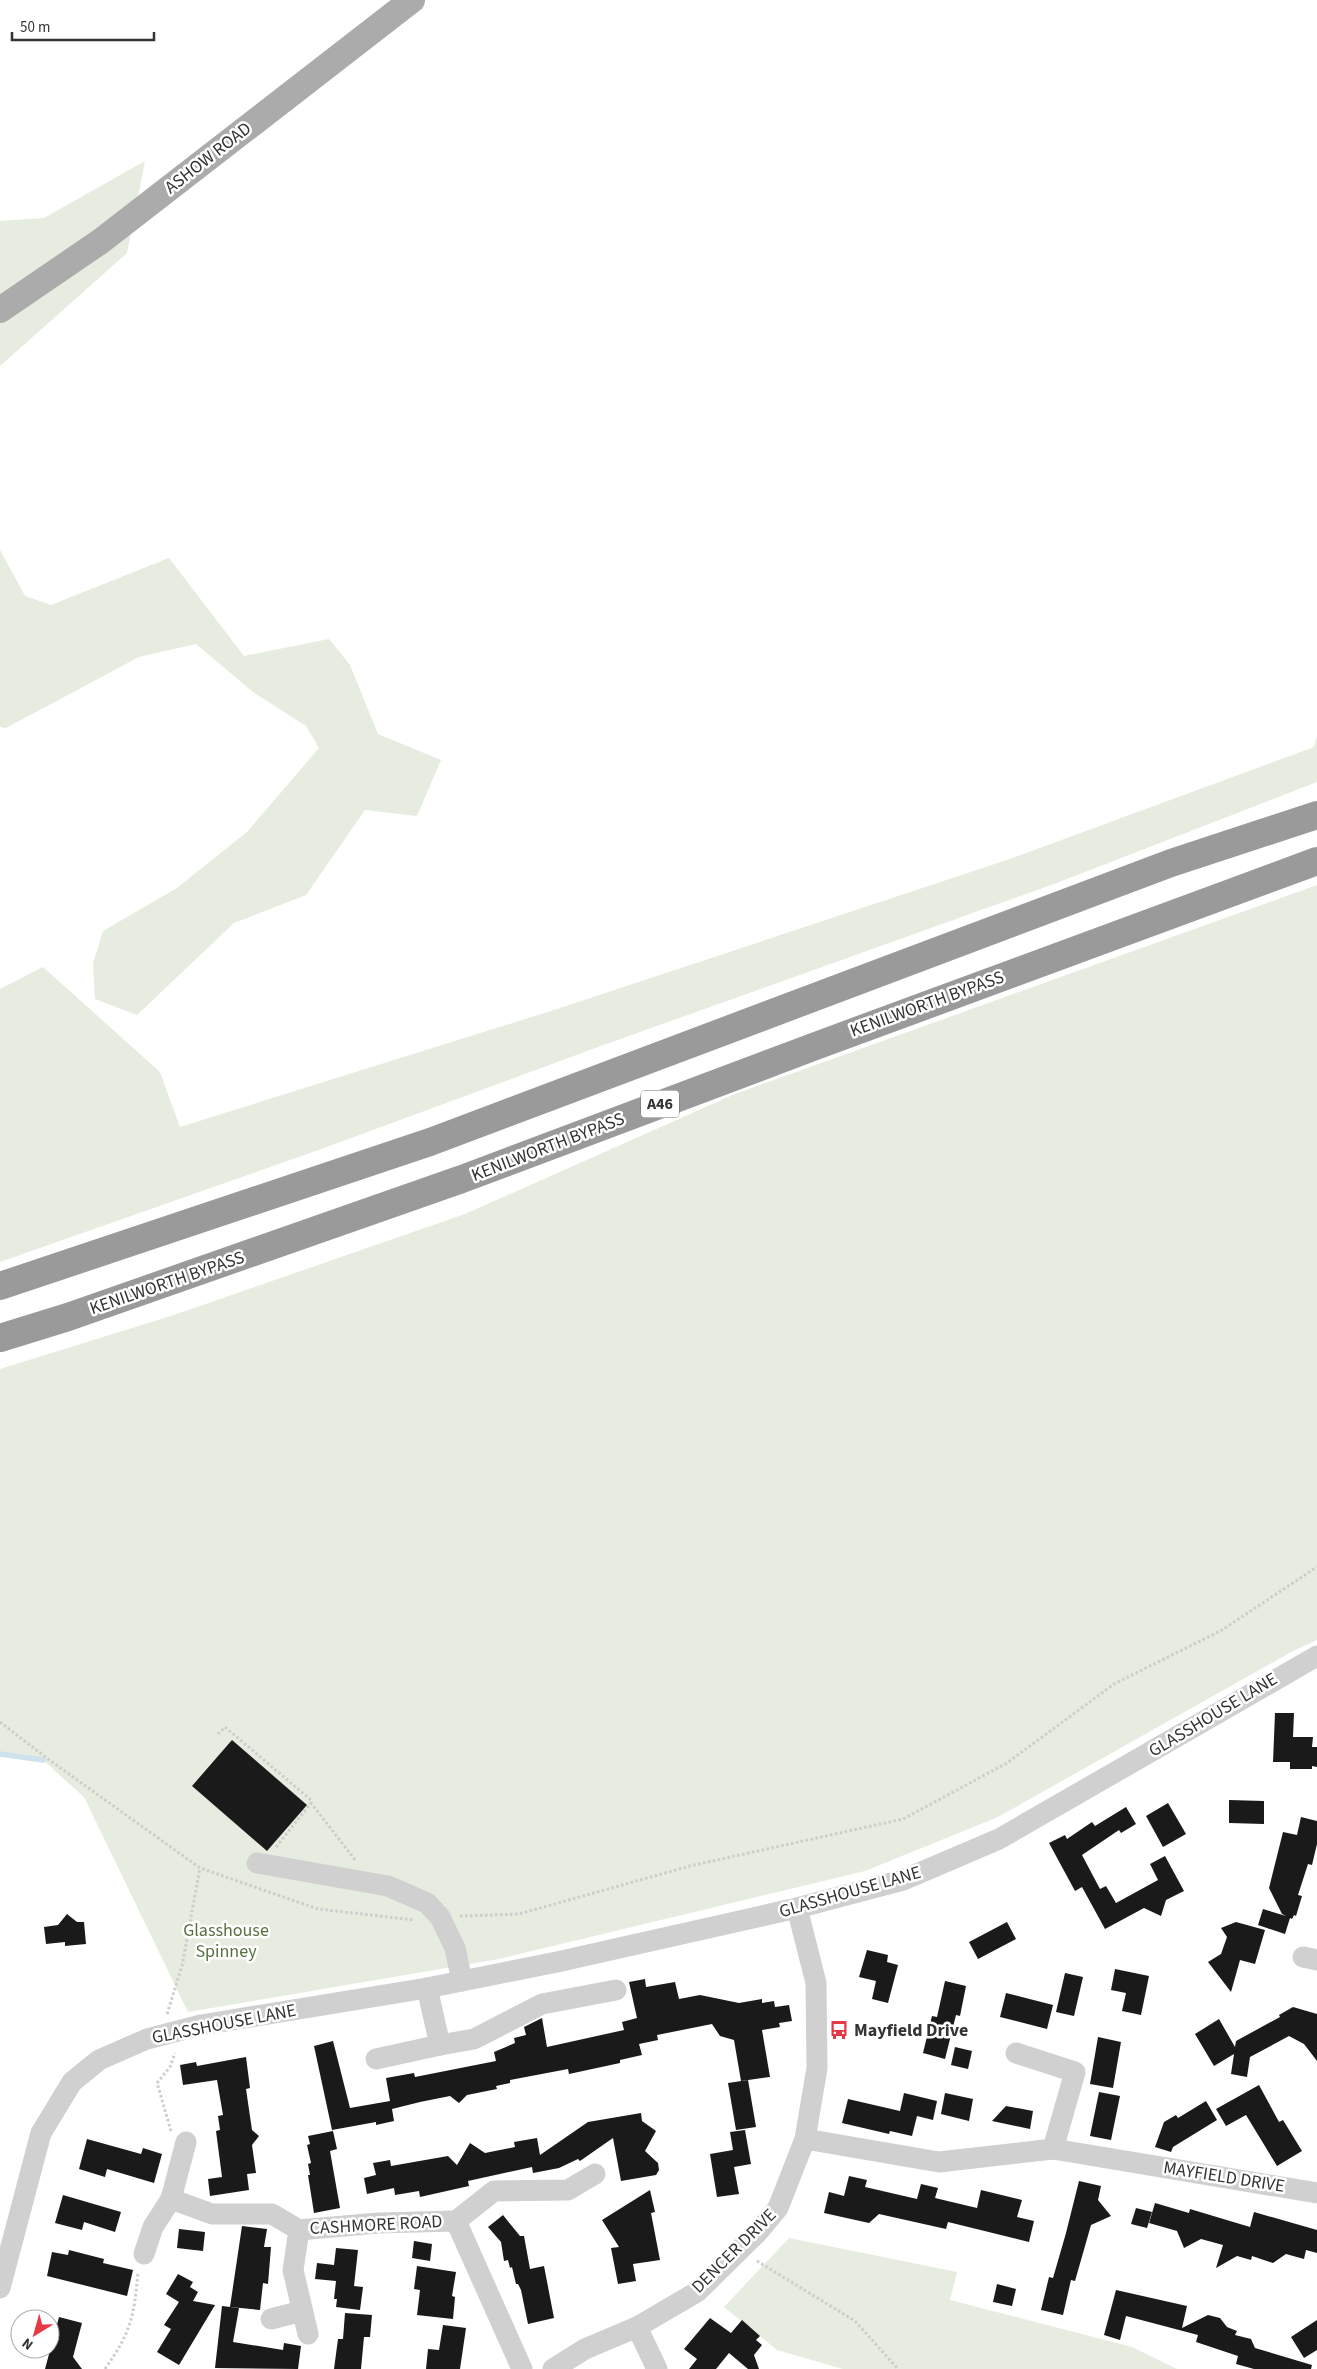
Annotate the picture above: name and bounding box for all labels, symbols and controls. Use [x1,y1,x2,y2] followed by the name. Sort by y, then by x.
[12,10,155,42] scale bar
[20,17,50,38] text: 50 m
[159,116,257,200] street label: ASHOW ROAD
[847,965,1007,1043] street label: KENILWORTH BYPASS
[641,1090,679,1118] road number: A46
[468,1106,628,1188] street label: KENILWORTH BYPASS
[86,1245,248,1321] street label: KENILWORTH BYPASS
[1144,1667,1282,1763] street label: GLASSHOUSE LANE
[776,1860,924,1924] street label: GLASSHOUSE LANE
[183,1918,269,1964] park label: Glasshouse Spinney
[150,1998,298,2050] street label: GLASSHOUSE LANE
[854,2018,968,2043] place label: Mayfield Drive
[828,2019,850,2041] bus stop icon: Mayfield Drive
[1162,2155,1286,2199] street label: MAYFIELD DRIVE
[686,2203,782,2299] street label: DENCER DRIVE
[309,2209,443,2241] street label: CASHMORE ROAD
[10,2309,60,2359] north arrow
[18,2333,38,2354] text: N

